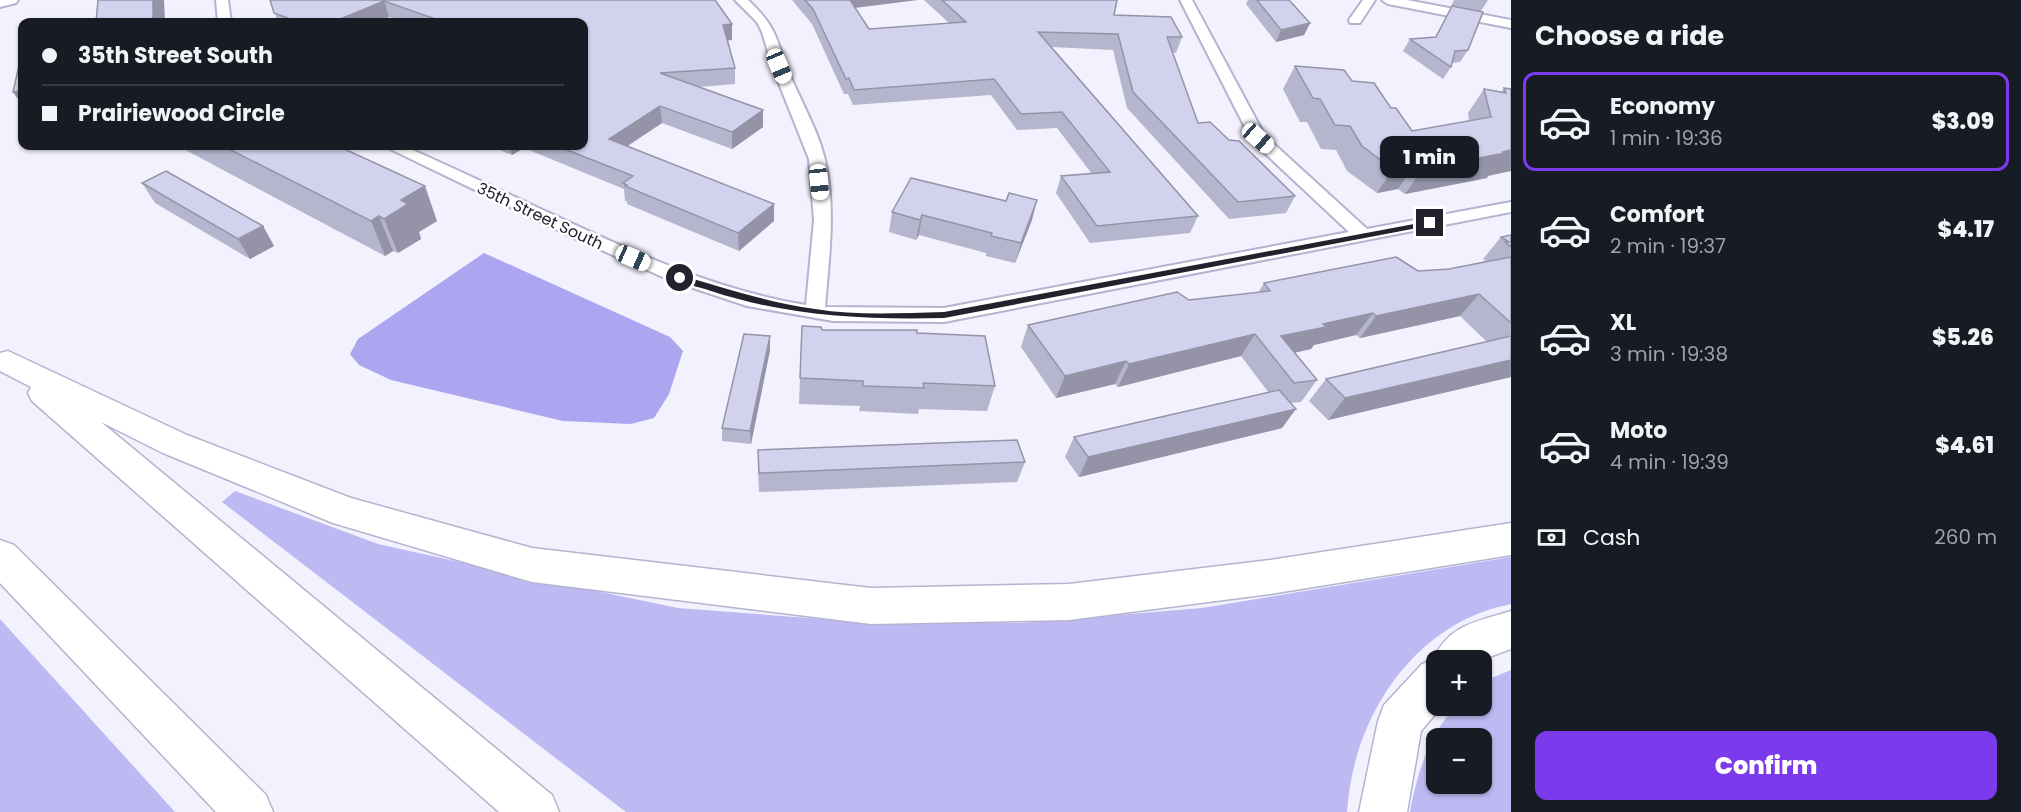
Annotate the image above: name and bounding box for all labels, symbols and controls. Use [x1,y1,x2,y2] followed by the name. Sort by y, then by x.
[1535,17,1724,54] text: Choose a ride
[78,40,273,71] text: 35th Street South
[764,46,794,86] car
[1610,91,1715,122] text: Economy
[1538,95,1592,149] icon: car
[78,98,285,129] text: Prairiewood Circle
[1932,106,1994,137] text: $3.09
[1239,119,1277,157] car
[1610,124,1723,152] text: 1 min · 19:36
[1380,136,1480,178] callout: 1 min
[1403,143,1456,171] text: 1 min
[808,163,830,201] car
[473,177,607,255] street label: 35th Street South
[1610,199,1704,230] text: Comfort
[1538,203,1592,257] icon: car
[1416,209,1443,236] route end
[1938,214,1994,245] text: $4.17
[1610,232,1726,260] text: 2 min · 19:37
[613,242,653,274] car
[666,264,693,291] route start
[1610,307,1636,338] text: XL
[1538,311,1592,365] icon: car
[1932,322,1994,353] text: $5.26
[1610,340,1728,368] text: 3 min · 19:38
[1610,415,1667,446] text: Moto
[1538,419,1592,473] icon: car
[1935,430,1994,461] text: $4.61
[1610,448,1729,476] text: 4 min · 19:39
[1535,521,1568,554] icon: cash
[1583,522,1640,553] text: Cash
[1934,523,1997,551] text: 260 m
[1426,650,1492,794] map controls
[1426,650,1492,716] button: +
[1426,728,1492,794] button: −
[1535,731,1997,800] button: Confirm

